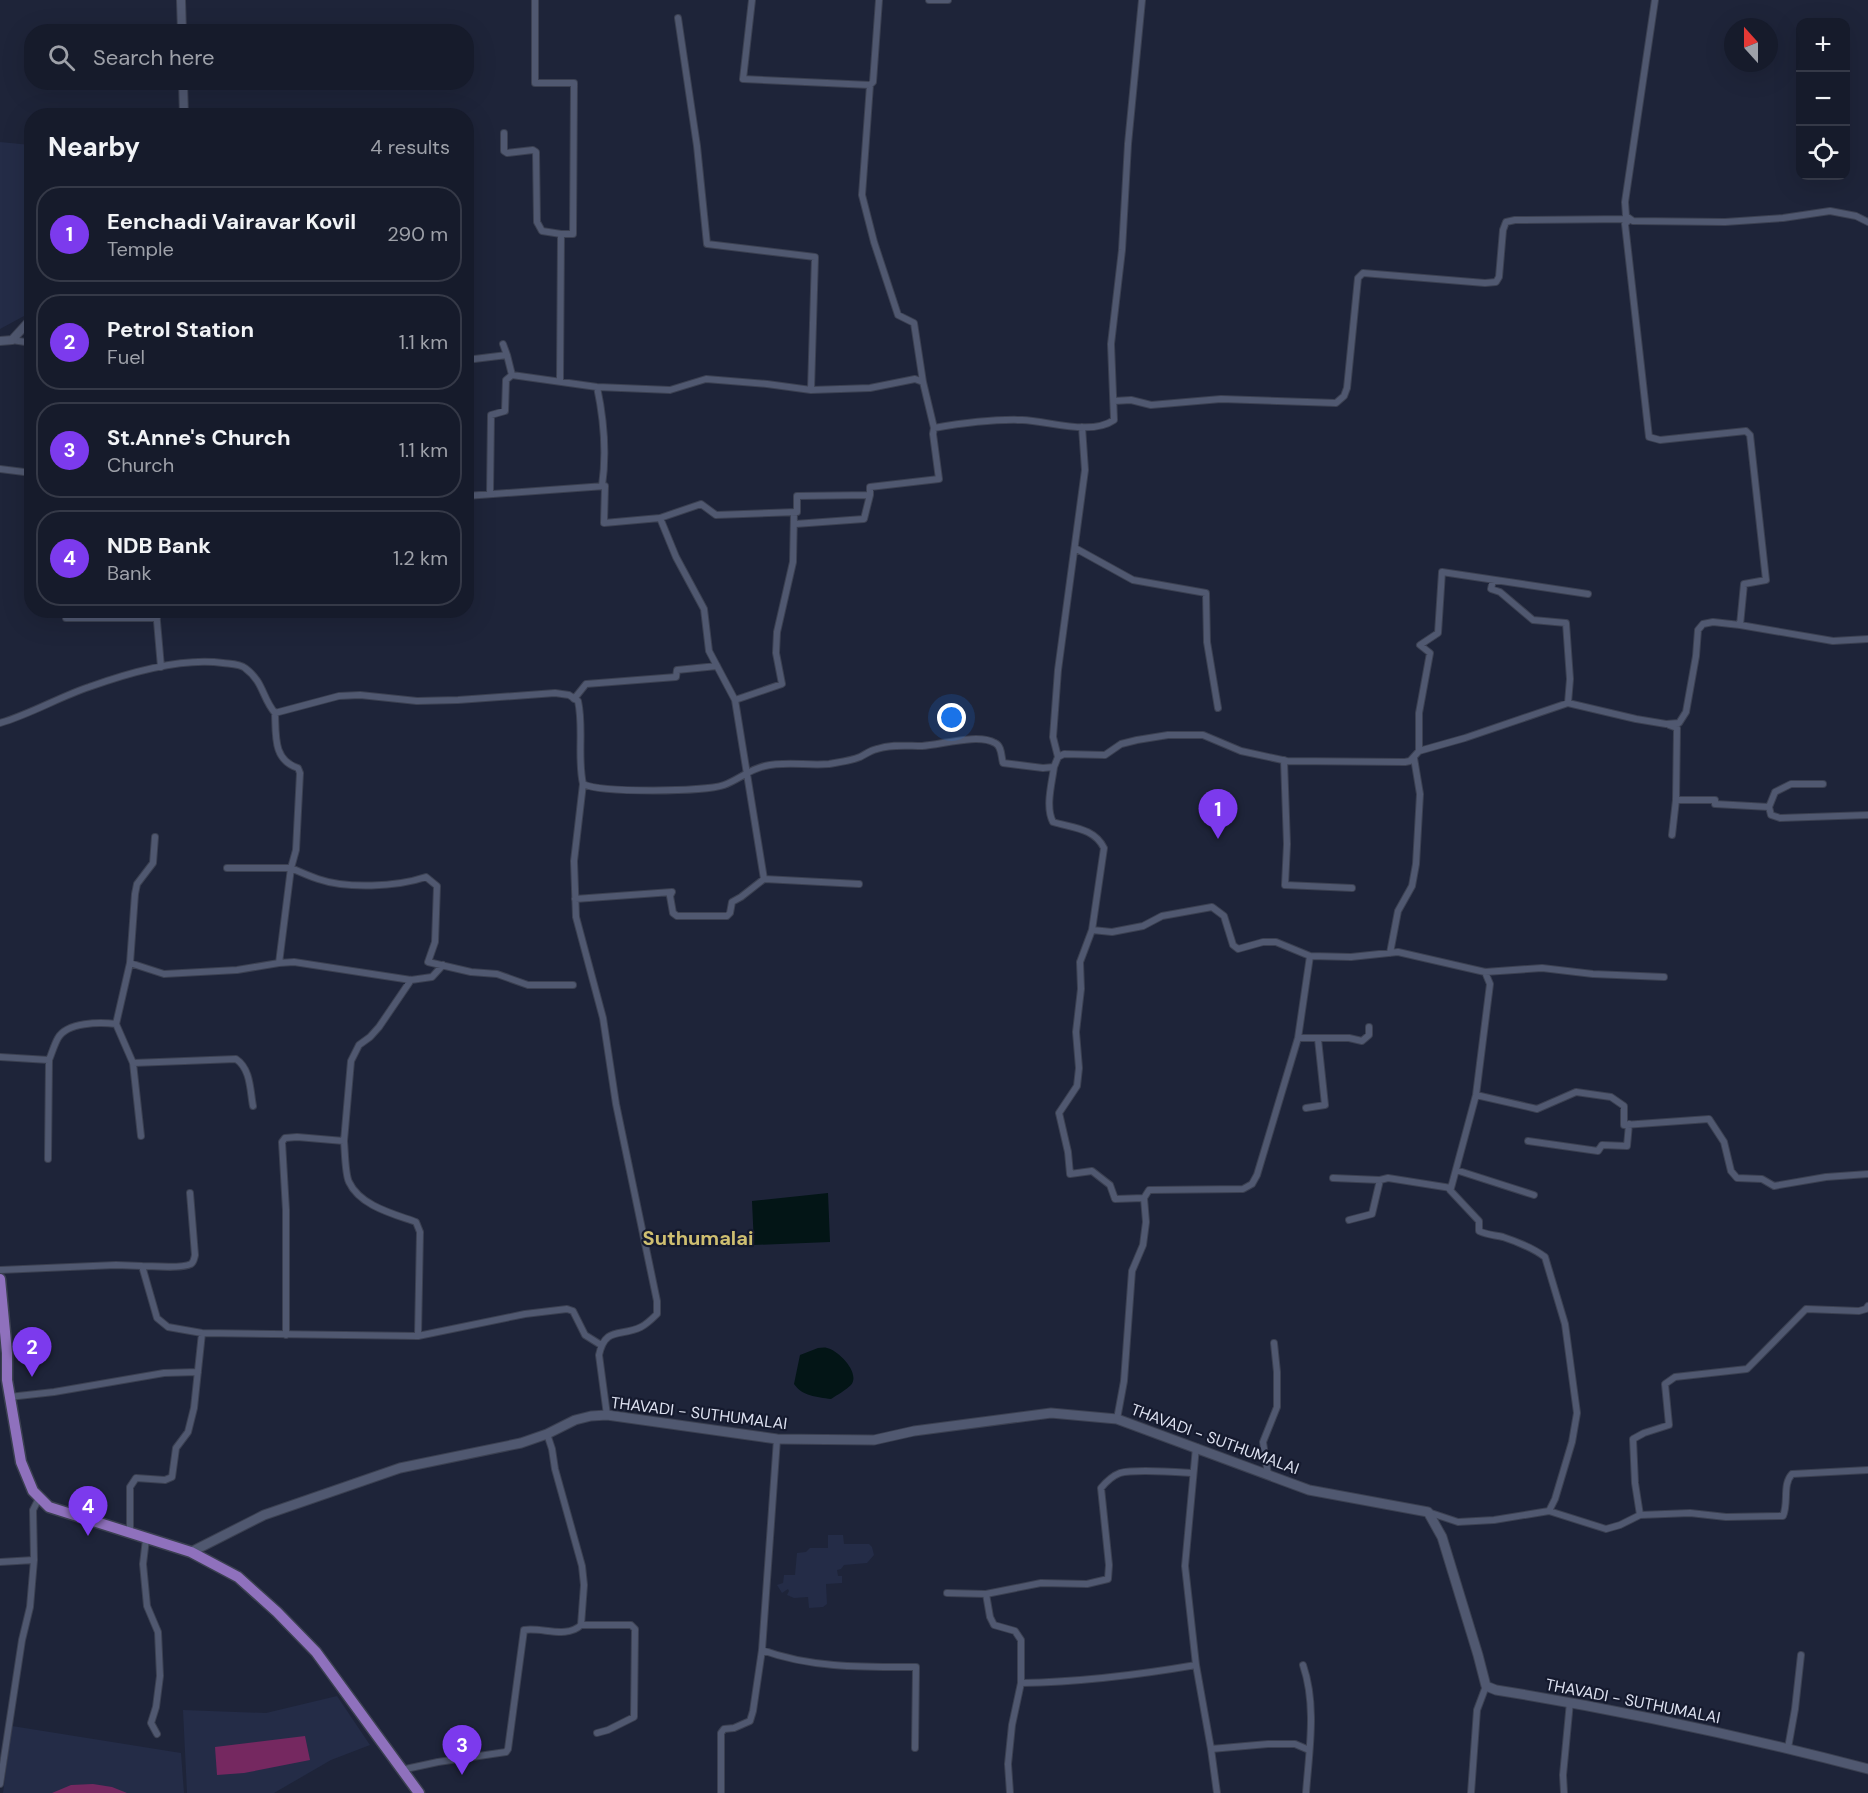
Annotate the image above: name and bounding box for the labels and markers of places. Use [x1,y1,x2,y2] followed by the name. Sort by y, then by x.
[1198,790,1238,839] pin: 1
[12,1328,51,1377] pin: 2
[68,1486,107,1536] pin: 4
[442,1726,482,1775] pin: 3

